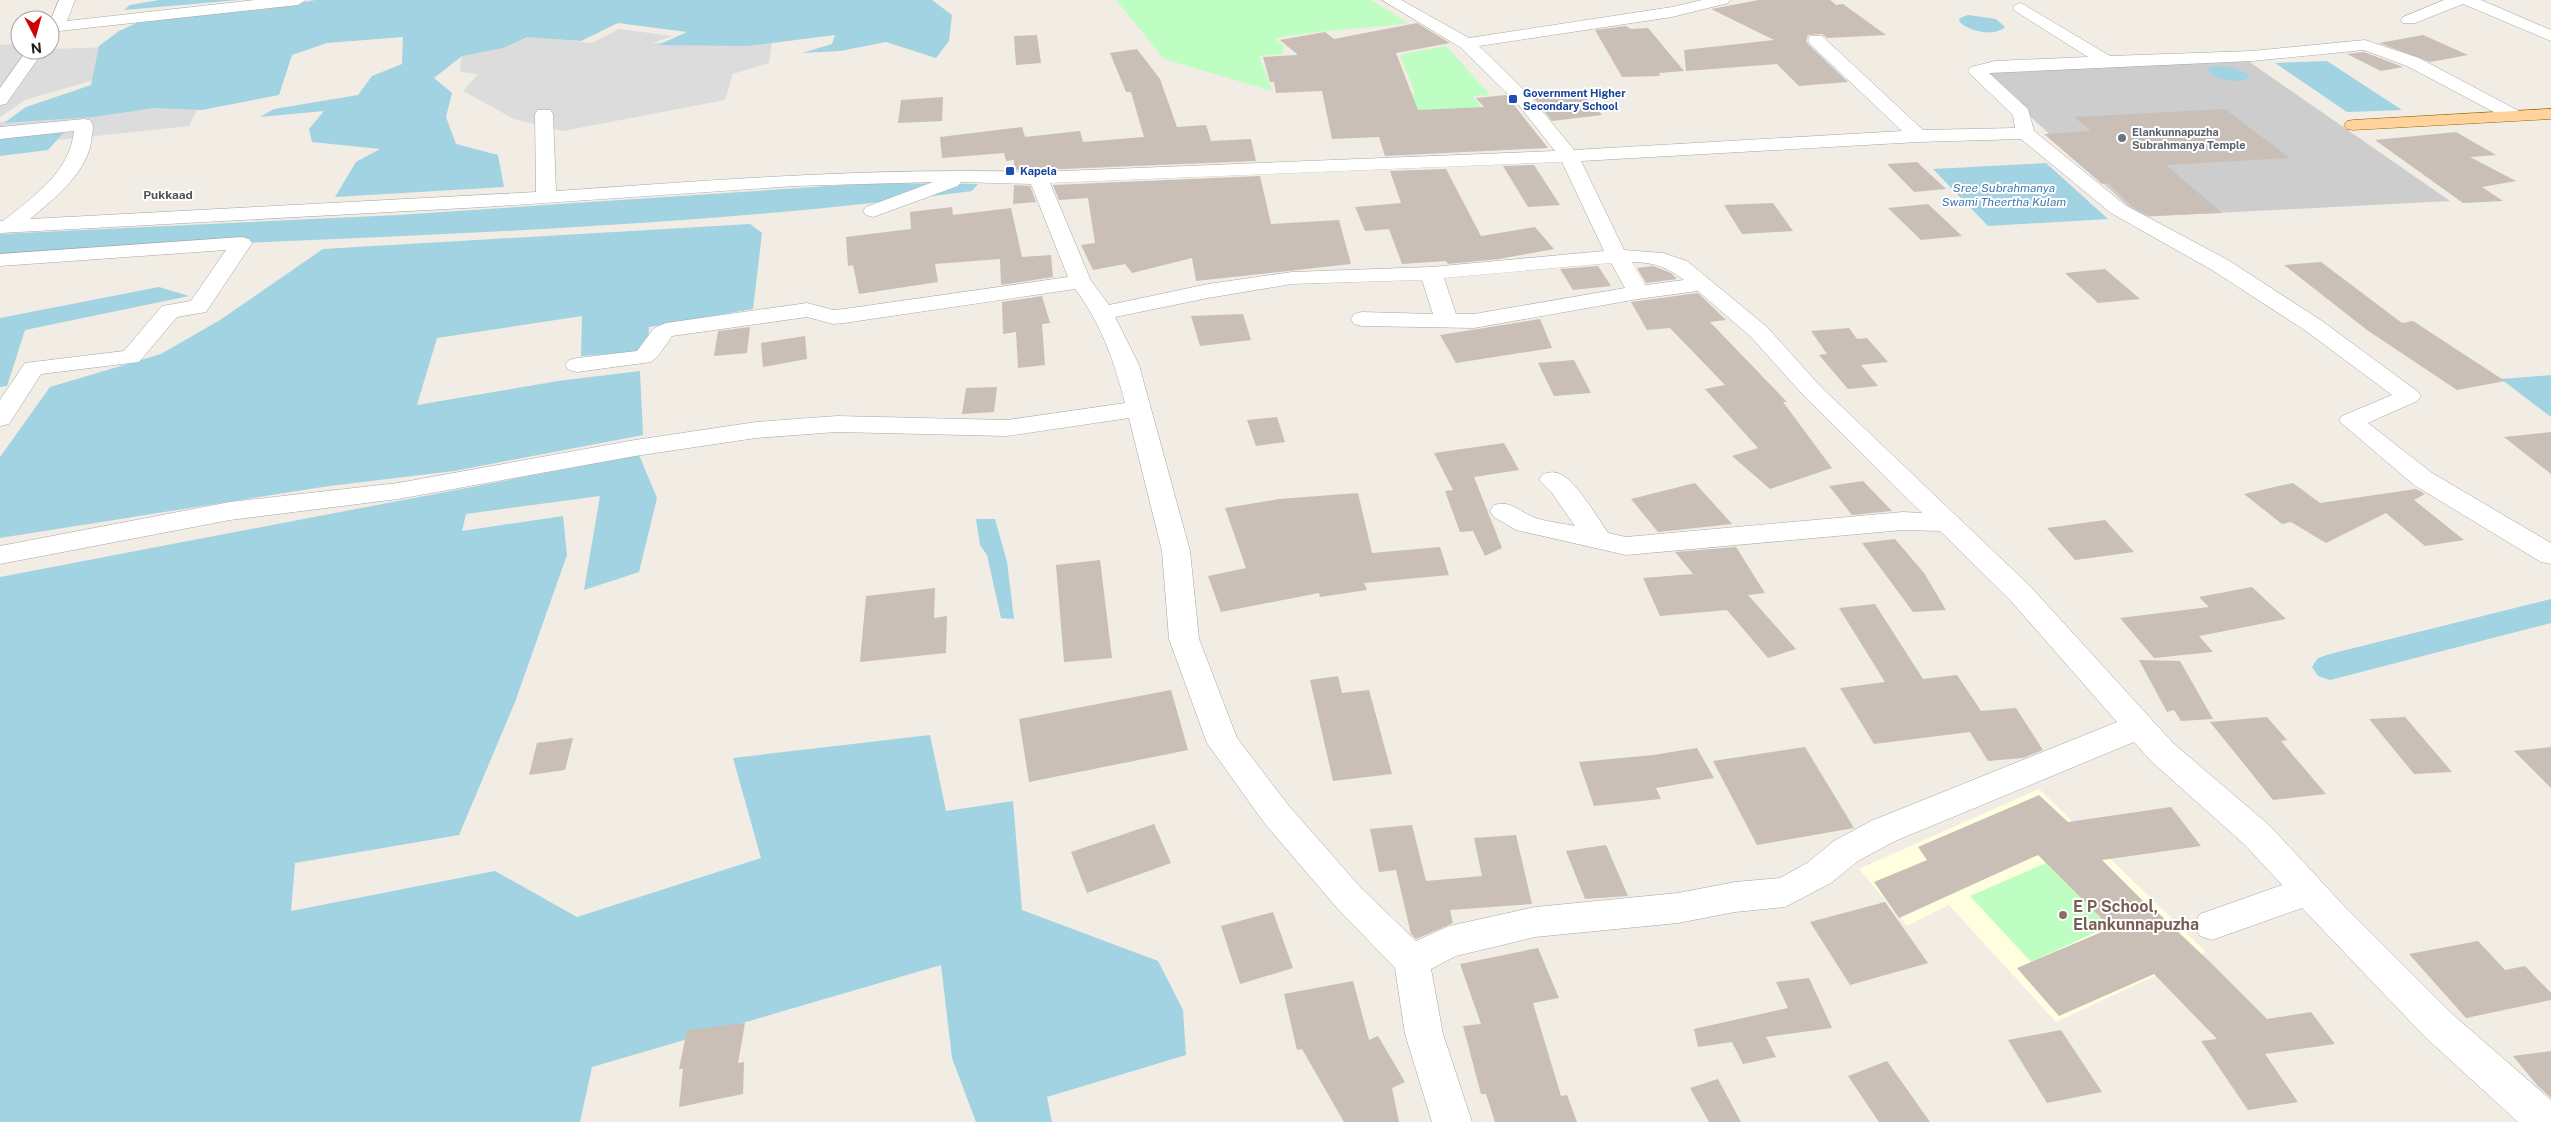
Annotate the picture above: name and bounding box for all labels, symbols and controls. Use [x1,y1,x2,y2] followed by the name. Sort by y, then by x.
[10,10,60,60] north arrow
[30,39,43,56] text: N
[1523,87,1626,112] place label: Government Higher Secondary School
[1507,93,1519,105] marker: Government Higher Secondary School
[2132,126,2246,151] place label: Elankunnapuzha Subrahmanya Temple
[2116,132,2128,144] marker: Elankunnapuzha Subrahmanya Temple
[1004,165,1016,177] marker: Kapela
[1020,165,1057,177] place label: Kapela
[1942,181,2066,209] water label: Sree Subrahmanya Swami Theertha Kulam
[143,188,193,202] district label: Pukkaad
[2073,897,2199,934] place label: E P School, Elankunnapuzha
[2057,909,2069,921] marker: E P School, Elankunnapuzha

